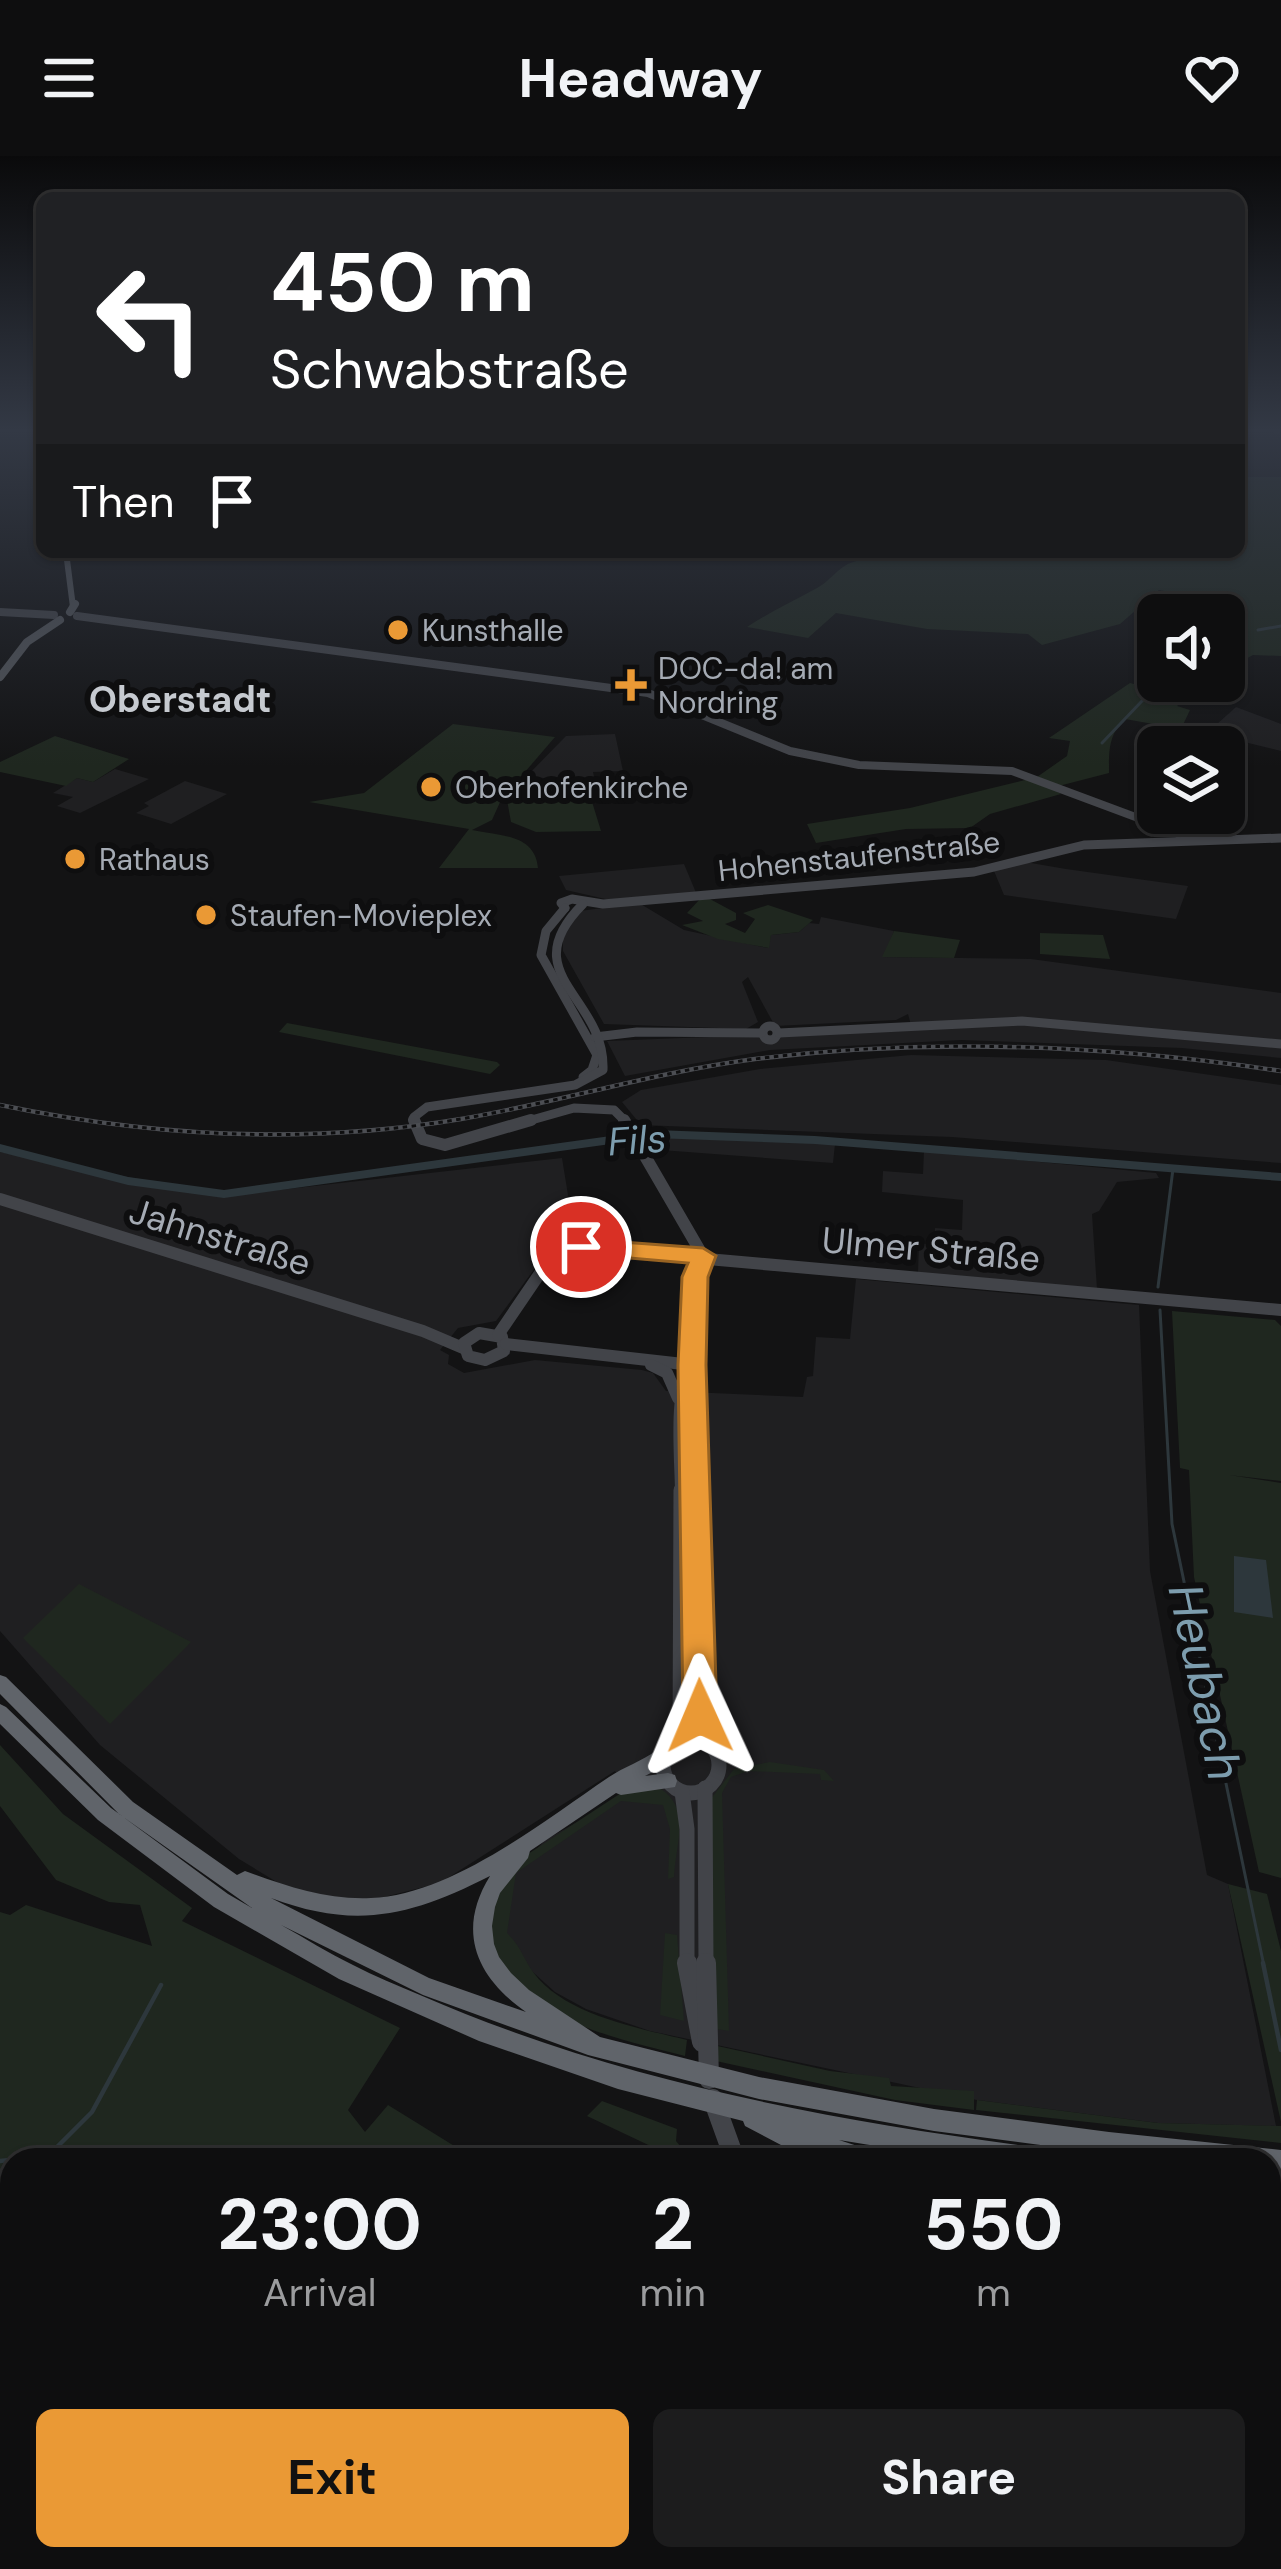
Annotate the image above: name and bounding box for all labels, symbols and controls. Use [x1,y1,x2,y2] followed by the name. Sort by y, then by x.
[518,43,763,114] text: Headway
[36,45,102,111] icon: menu
[1179,45,1245,111] icon: heart
[270,228,535,337] text: 450 m
[72,240,228,396] icon: left
[270,334,629,405] text: Schwabstraße
[199,468,265,534] icon: arrive
[72,472,175,531] text: Then
[1137,594,1245,834] map controls
[1137,594,1245,702] button: sound
[422,611,564,650] place label: Kunsthalle
[385,617,411,643] marker: Kunsthalle
[658,649,833,722] place label: DOC-da! am Nordring
[615,669,647,701] marker: DOC-da! am Nordring
[89,676,271,723] district label: Oberstadt
[1137,726,1245,834] button: layers
[455,768,688,807] place label: Oberhofenkirche
[418,774,444,800] marker: Oberhofenkirche
[716,822,1002,890] street label: Hohenstaufenstraße
[99,840,210,879] place label: Rathaus
[62,846,88,872] marker: Rathaus
[230,896,492,935] place label: Staufen-Movieplex
[193,902,219,928] marker: Staufen-Movieplex
[606,1113,668,1167] water label: Fils
[124,1187,316,1287] street label: Jahnstraße
[530,1196,632,1298] pin
[548,1214,614,1280] icon: arrive
[820,1216,1042,1282] street label: Ulmer Straße
[1153,1578,1257,1786] water label: Heubach
[637,1653,763,1779] position arrow
[217,2178,422,2271] text: 23:00
[652,2178,693,2271] text: 2
[923,2178,1064,2271] text: 550
[263,2267,377,2318] text: Arrival
[639,2267,706,2318] text: min
[976,2267,1011,2318] text: m
[36,2409,629,2547] button: Exit
[653,2409,1245,2547] button: Share

